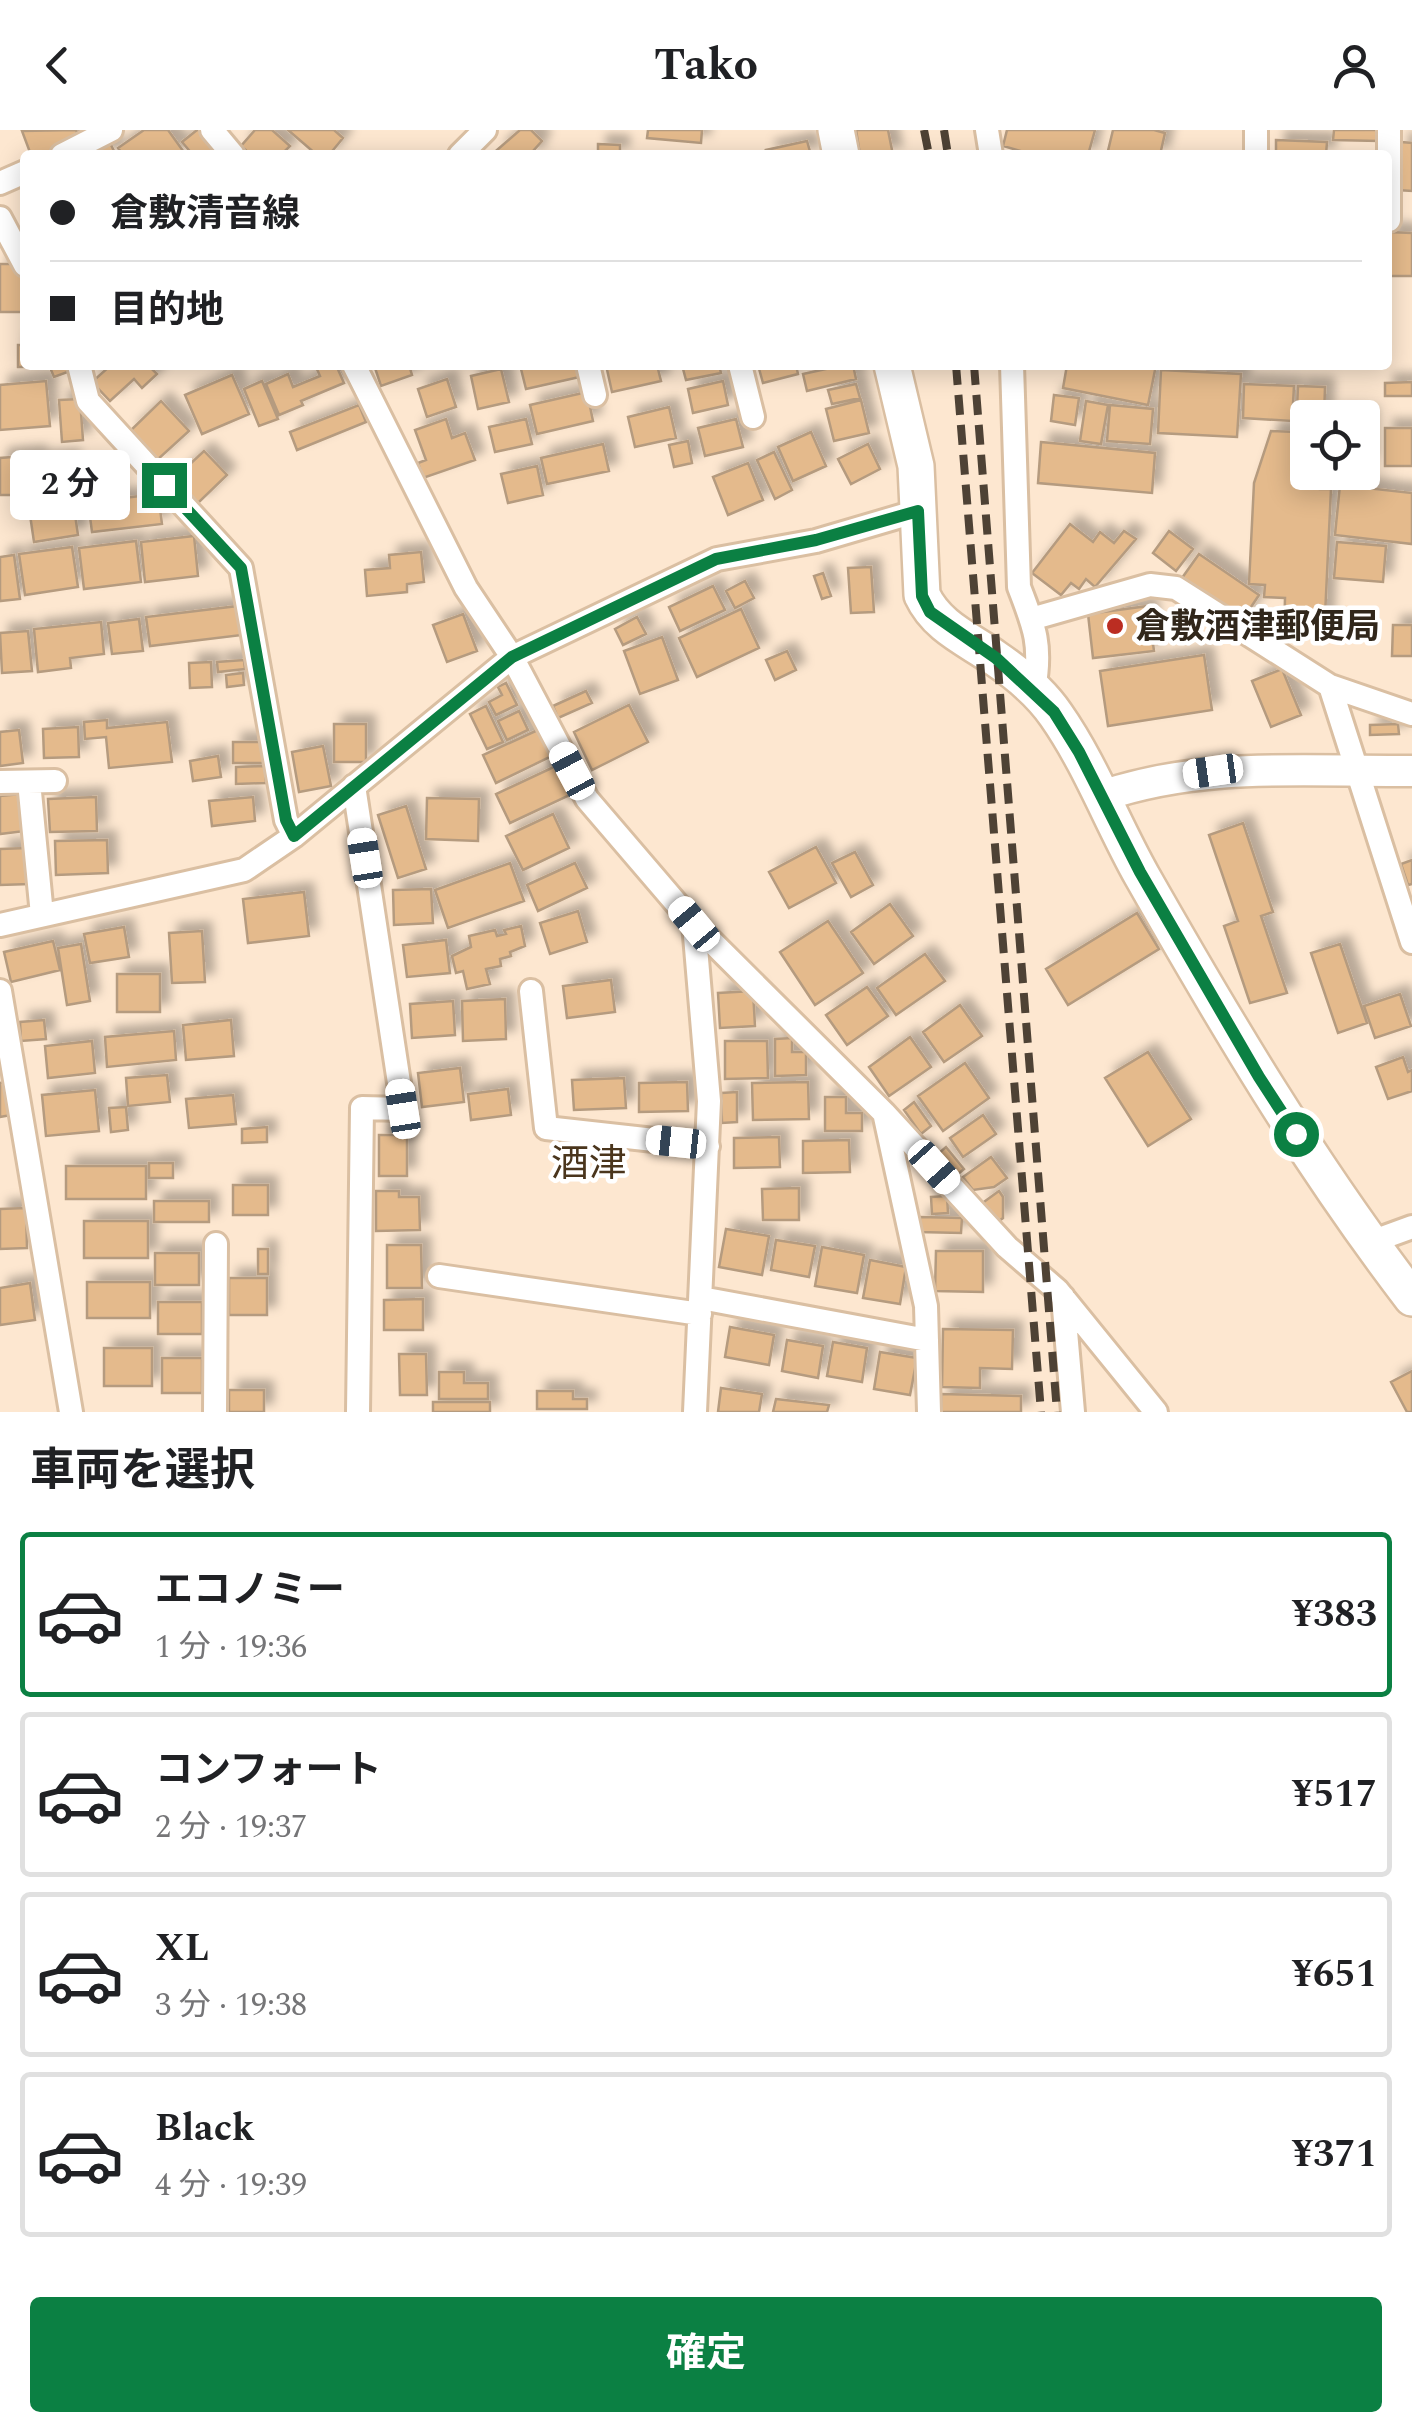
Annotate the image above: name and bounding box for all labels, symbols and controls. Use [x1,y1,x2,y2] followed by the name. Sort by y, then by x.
[654,31,758,100] text: Tako
[30,38,85,93] icon: back
[1327,38,1382,93] icon: person
[110,186,300,244] text: 倉敷清音線
[110,282,224,340] text: 目的地
[1290,400,1380,490] map controls
[1290,400,1380,490] button: locate
[9,450,129,520] callout: 2 分
[41,460,99,509] text: 2 分
[142,463,187,508] route end
[1135,601,1380,654] place label: 倉敷酒津郵便局
[1104,615,1126,637] marker: 倉敷酒津郵便局
[545,737,599,805] car
[1181,752,1245,790] car
[345,826,385,890] car
[663,891,725,957] car
[383,1077,423,1141] car
[1274,1112,1319,1157] route start
[645,1124,707,1160] car
[903,1135,965,1199] car
[551,1136,627,1194] district label: 酒津
[30,1437,255,1506] text: 車両を選択
[155,1562,345,1620] text: エコノミー
[35,1570,125,1660] icon: car
[1292,1586,1377,1644] text: ¥383
[155,1623,307,1672] text: 1 分 · 19:36
[155,1742,382,1800] text: コンフォート
[35,1750,125,1840] icon: car
[1292,1766,1377,1824] text: ¥517
[155,1803,307,1852] text: 2 分 · 19:37
[155,1920,209,1978] text: XL
[35,1930,125,2020] icon: car
[1292,1946,1377,2004] text: ¥651
[155,1981,307,2030] text: 3 分 · 19:38
[155,2100,255,2158] text: Black
[35,2110,125,2200] icon: car
[1292,2126,1377,2184] text: ¥371
[155,2161,307,2210] text: 4 分 · 19:39
[30,2297,1382,2412] button: 確定

